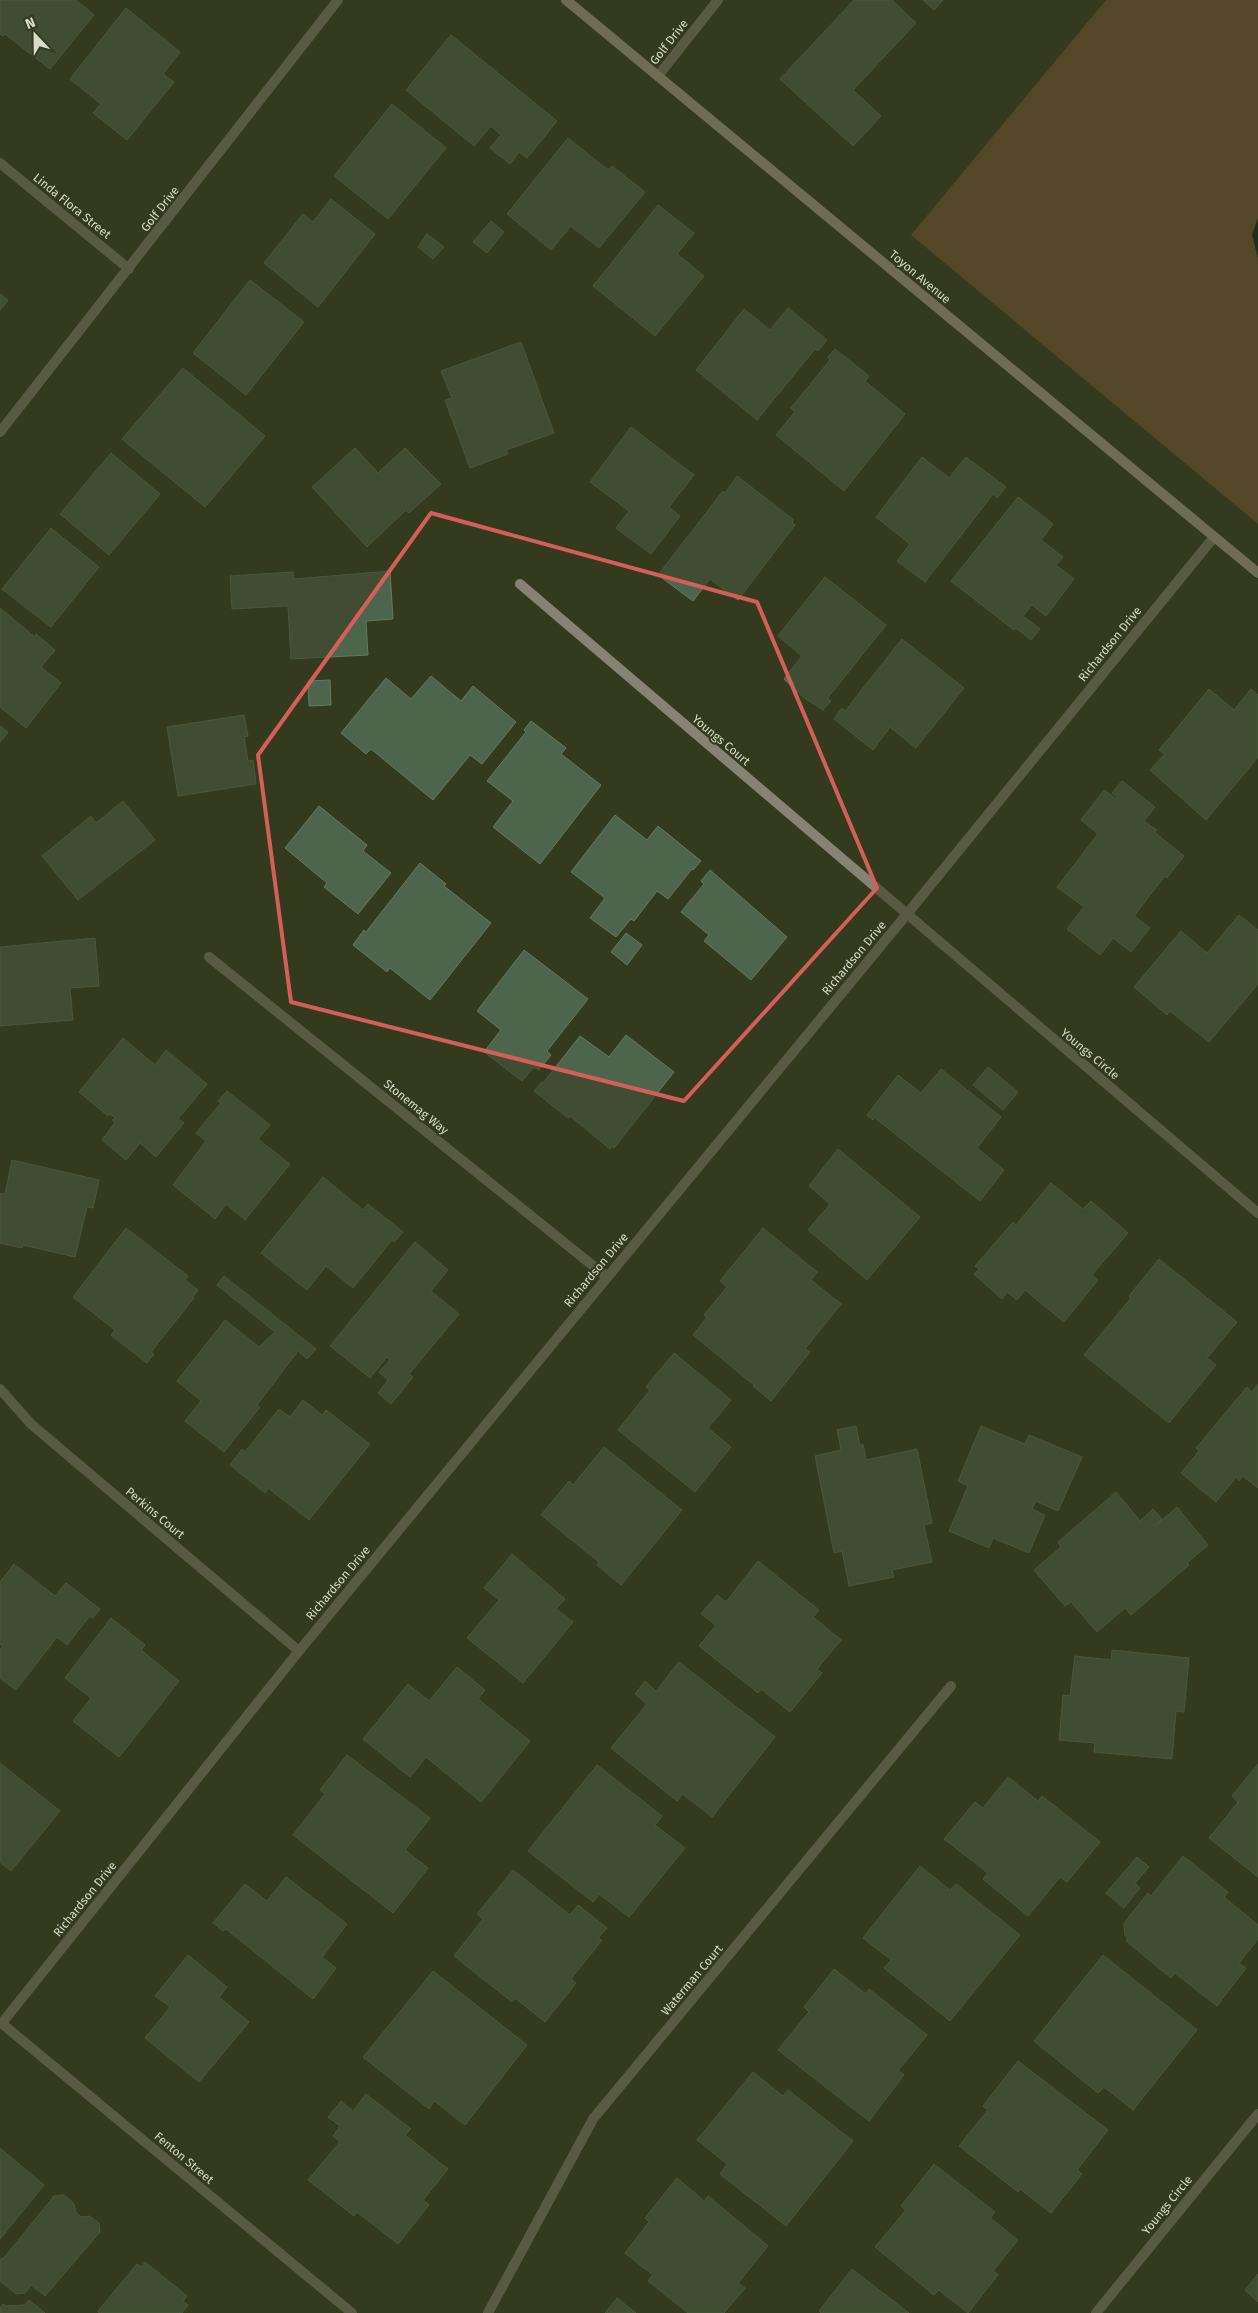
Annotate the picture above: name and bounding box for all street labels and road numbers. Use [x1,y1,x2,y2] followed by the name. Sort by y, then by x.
[647,17,691,67] street label: Golf Drive
[30,170,114,242] street label: Linda Flora Street
[138,184,182,234] street label: Golf Drive
[887,247,953,307] street label: Toyon Avenue
[1075,604,1145,684] street label: Richardson Drive
[689,712,753,769] street label: Youngs Court
[819,918,889,998] street label: Richardson Drive
[1058,1026,1122,1082] street label: Youngs Circle
[381,1077,451,1137] street label: Stonemag Way
[561,1230,631,1310] street label: Richardson Drive
[123,1484,188,1542] street label: Perkins Court
[303,1543,373,1623] street label: Richardson Drive
[50,1859,120,1939] street label: Richardson Drive
[658,1941,726,2018] street label: Waterman Court
[152,2129,217,2187] street label: Fenton Street
[1139,2173,1195,2237] street label: Youngs Circle

